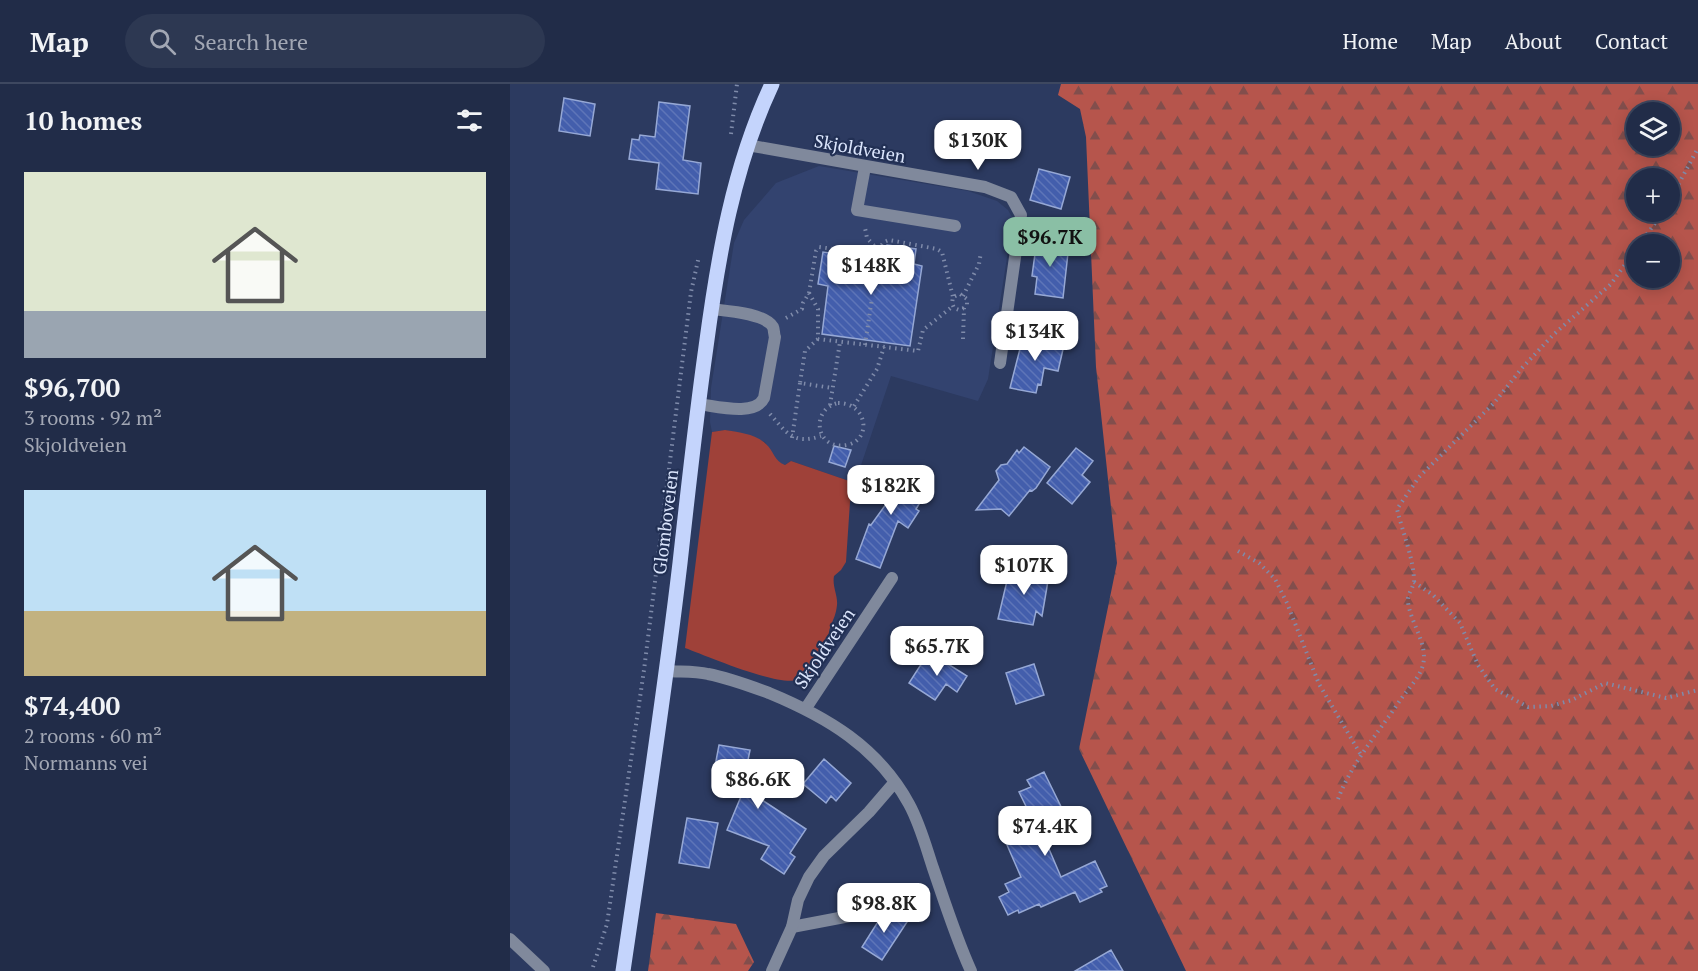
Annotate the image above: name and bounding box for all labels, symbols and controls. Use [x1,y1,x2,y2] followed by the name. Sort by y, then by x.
[125,14,545,68] search box
[30,23,89,60] text: Map
[146,25,179,58] icon: search
[194,27,308,56] text: Search here
[1342,27,1398,55] text: Home
[1431,27,1472,55] text: Map
[1505,27,1562,55] text: About
[1595,27,1668,55] text: Contact
[1626,102,1680,288] map controls
[1626,102,1680,156] button: layers
[24,103,142,137] text: 10 homes
[453,104,486,137] icon: filters
[936,120,1020,171] pin: $130K
[948,126,1008,153] text: $130K
[812,128,908,168] street label: Skjoldveien
[1626,168,1680,222] button: +
[201,211,309,319] icon: home
[1001,217,1099,268] pin: $96.7K
[1017,223,1083,250] text: $96.7K
[1626,234,1680,288] button: −
[829,245,913,296] pin: $148K
[841,251,901,278] text: $148K
[993,311,1077,362] pin: $134K
[1005,317,1065,344] text: $134K
[24,370,120,404] text: $96,700
[24,404,162,431] text: 3 rooms · 92 m²
[24,431,127,458] text: Skjoldveien
[849,465,933,516] pin: $182K
[647,468,683,576] street label: Glomboveien
[861,471,921,498] text: $182K
[201,529,309,637] icon: home
[982,545,1066,596] pin: $107K
[994,551,1054,578] text: $107K
[788,603,860,693] street label: Skjoldveien
[888,626,986,677] pin: $65.7K
[904,632,970,659] text: $65.7K
[24,688,120,722] text: $74,400
[24,722,162,749] text: 2 rooms · 60 m²
[24,749,148,776] text: Normanns vei
[709,759,807,810] pin: $86.6K
[725,765,791,792] text: $86.6K
[996,806,1094,857] pin: $74.4K
[1012,812,1078,839] text: $74.4K
[835,883,933,934] pin: $98.8K
[851,889,917,916] text: $98.8K

